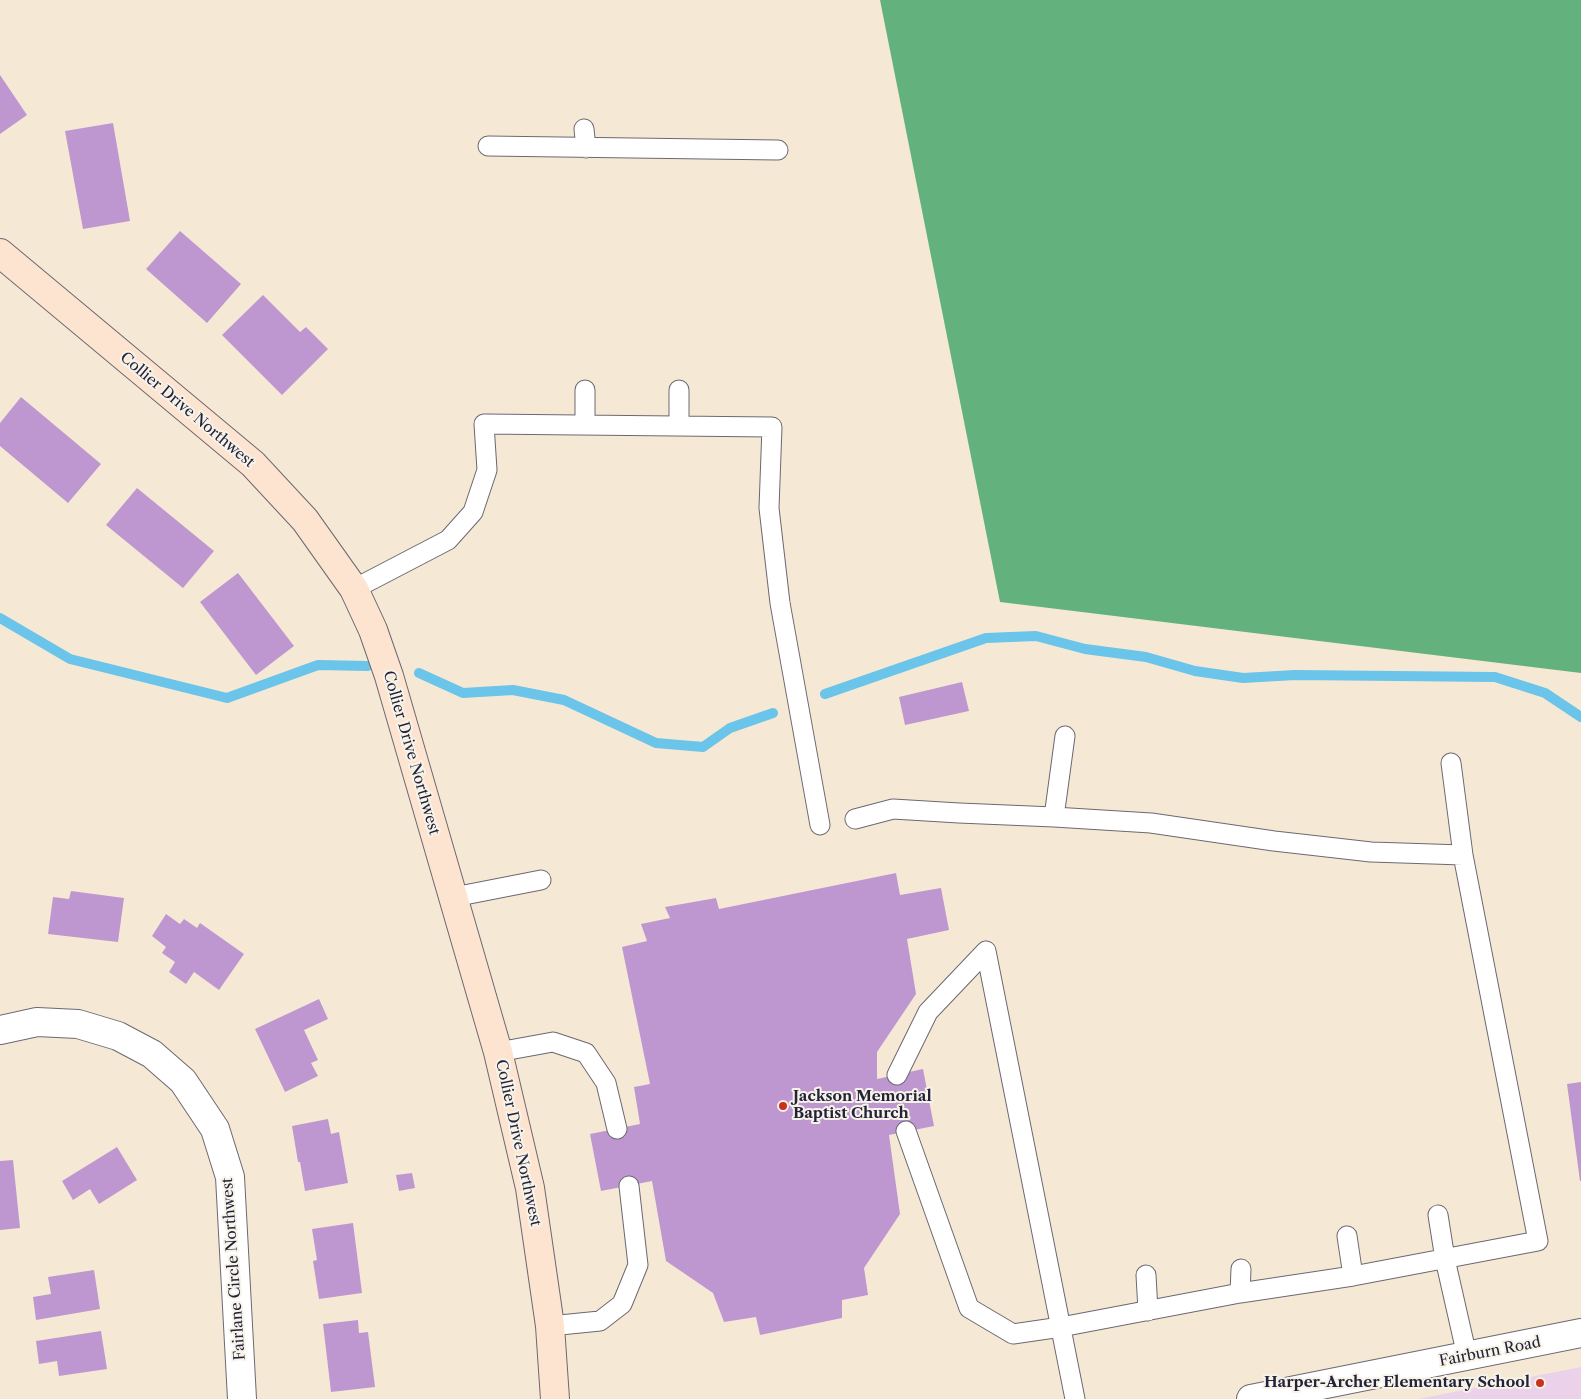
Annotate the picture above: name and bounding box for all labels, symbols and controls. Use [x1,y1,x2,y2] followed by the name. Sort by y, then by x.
[116,348,258,472] street label: Collier Drive Northwest
[379,669,443,837] street label: Collier Drive Northwest
[492,1058,544,1228] street label: Collier Drive Northwest
[793,1088,932,1123] place label: Jackson Memorial Baptist Church
[777,1100,789,1112] marker: Jackson Memorial Baptist Church
[219,1177,249,1361] street label: Fairlane Circle Northwest
[1438,1333,1542,1371] street label: Fairburn Road
[1264,1374,1530,1392] place label: Harper-Archer Elementary School
[1534,1377,1546,1389] marker: Harper-Archer Elementary School

